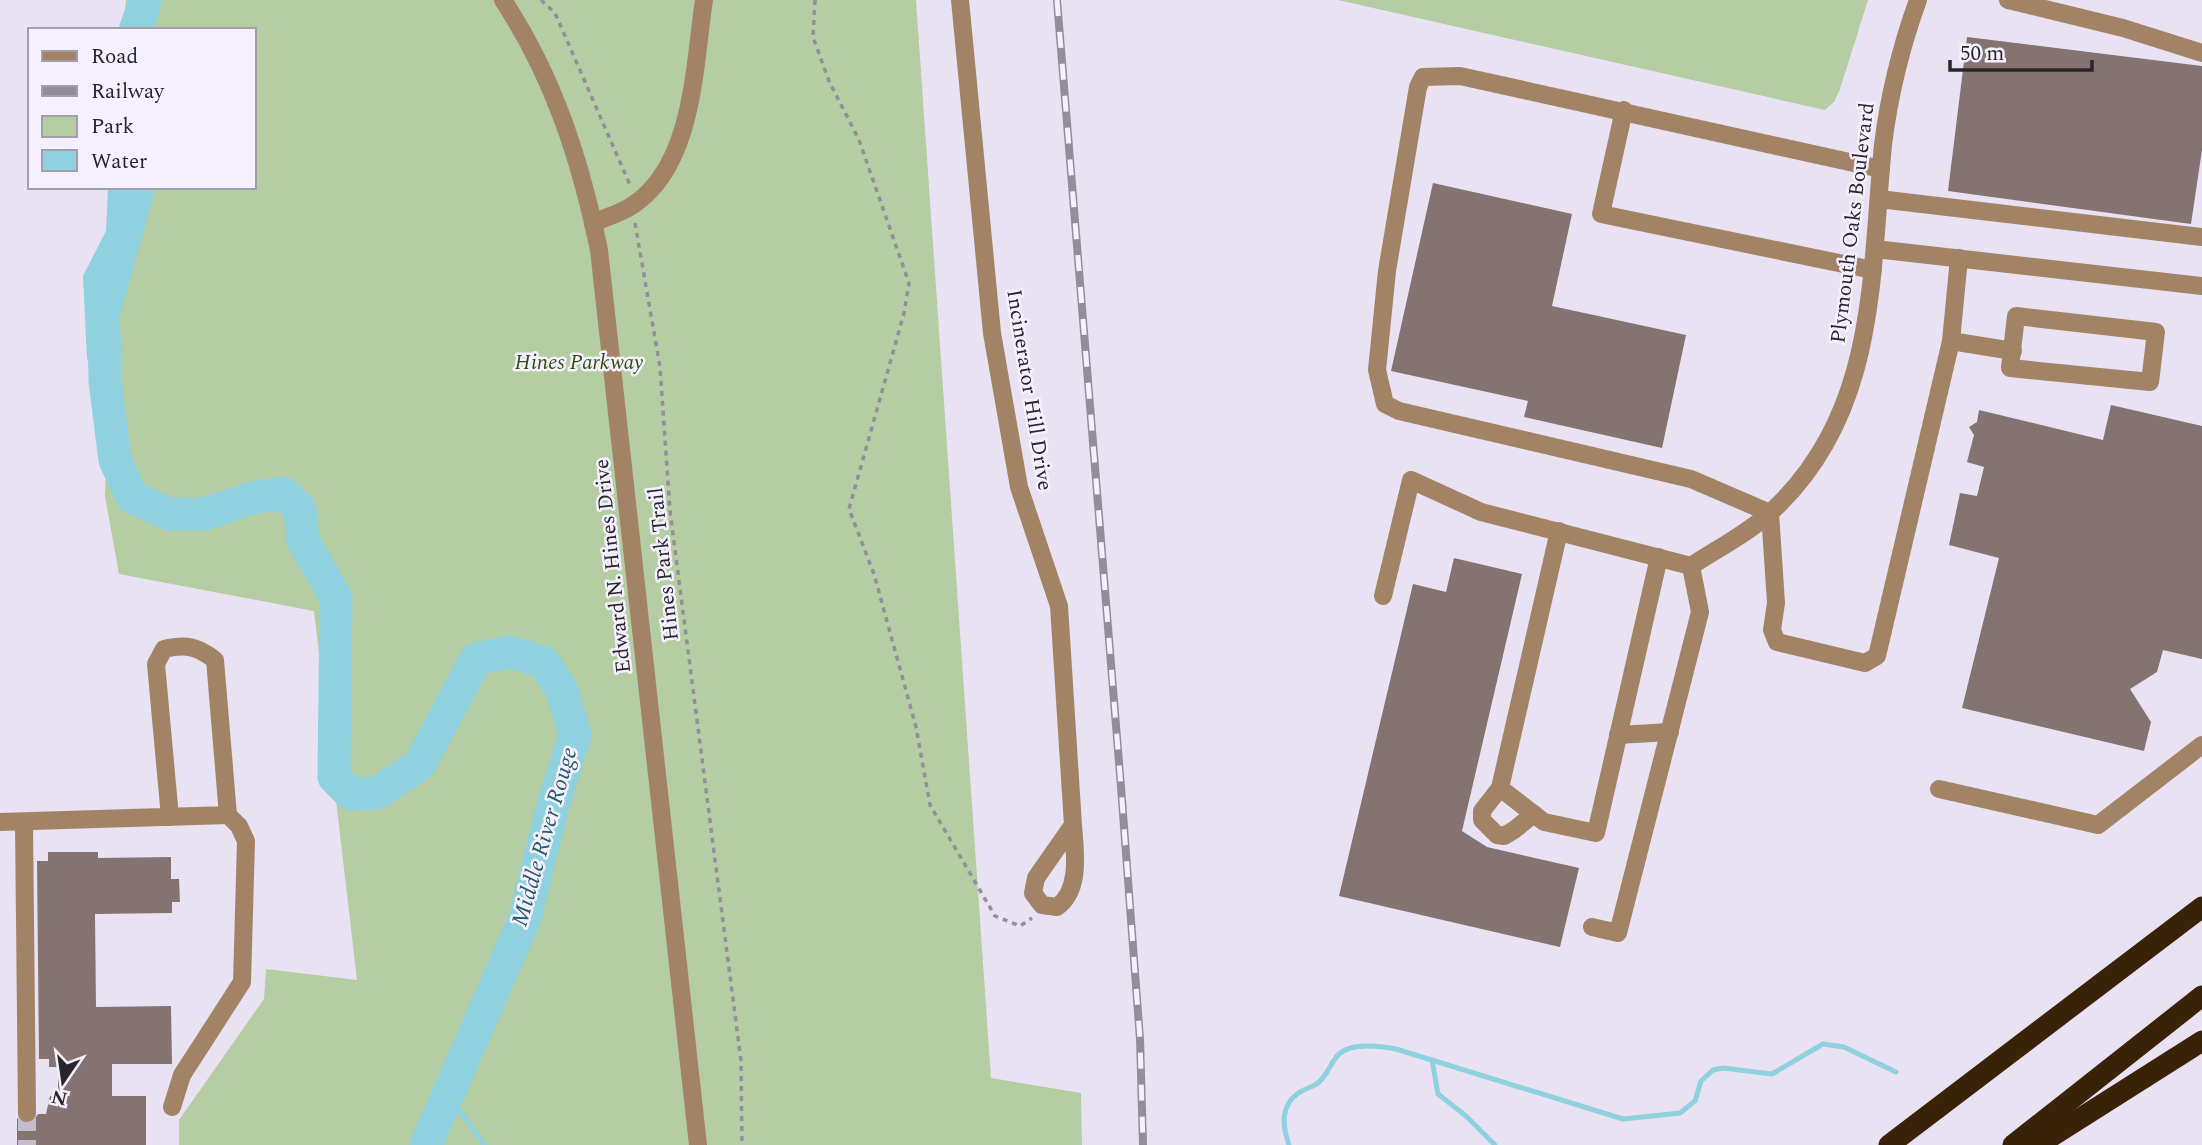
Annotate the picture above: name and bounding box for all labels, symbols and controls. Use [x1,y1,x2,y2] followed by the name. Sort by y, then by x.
[28,28,256,189] legend
[1950,28,2092,72] scale bar
[1960,38,2004,70] text: 50 m
[91,41,138,73] text: Road
[91,76,165,108] text: Railway
[1822,101,1884,345] street label: Plymouth Oaks Boulevard
[91,111,135,143] text: Park
[91,146,147,178] text: Water
[997,287,1061,493] street label: Incinerator Hill Drive
[515,347,644,379] park label: Hines Parkway
[586,457,640,675] street label: Edward N. Hines Drive
[640,486,688,642] street label: Hines Park Trail
[503,743,587,931] water label: Middle River Rouge
[28,1047,98,1117] north arrow
[49,1081,70,1113] text: N

